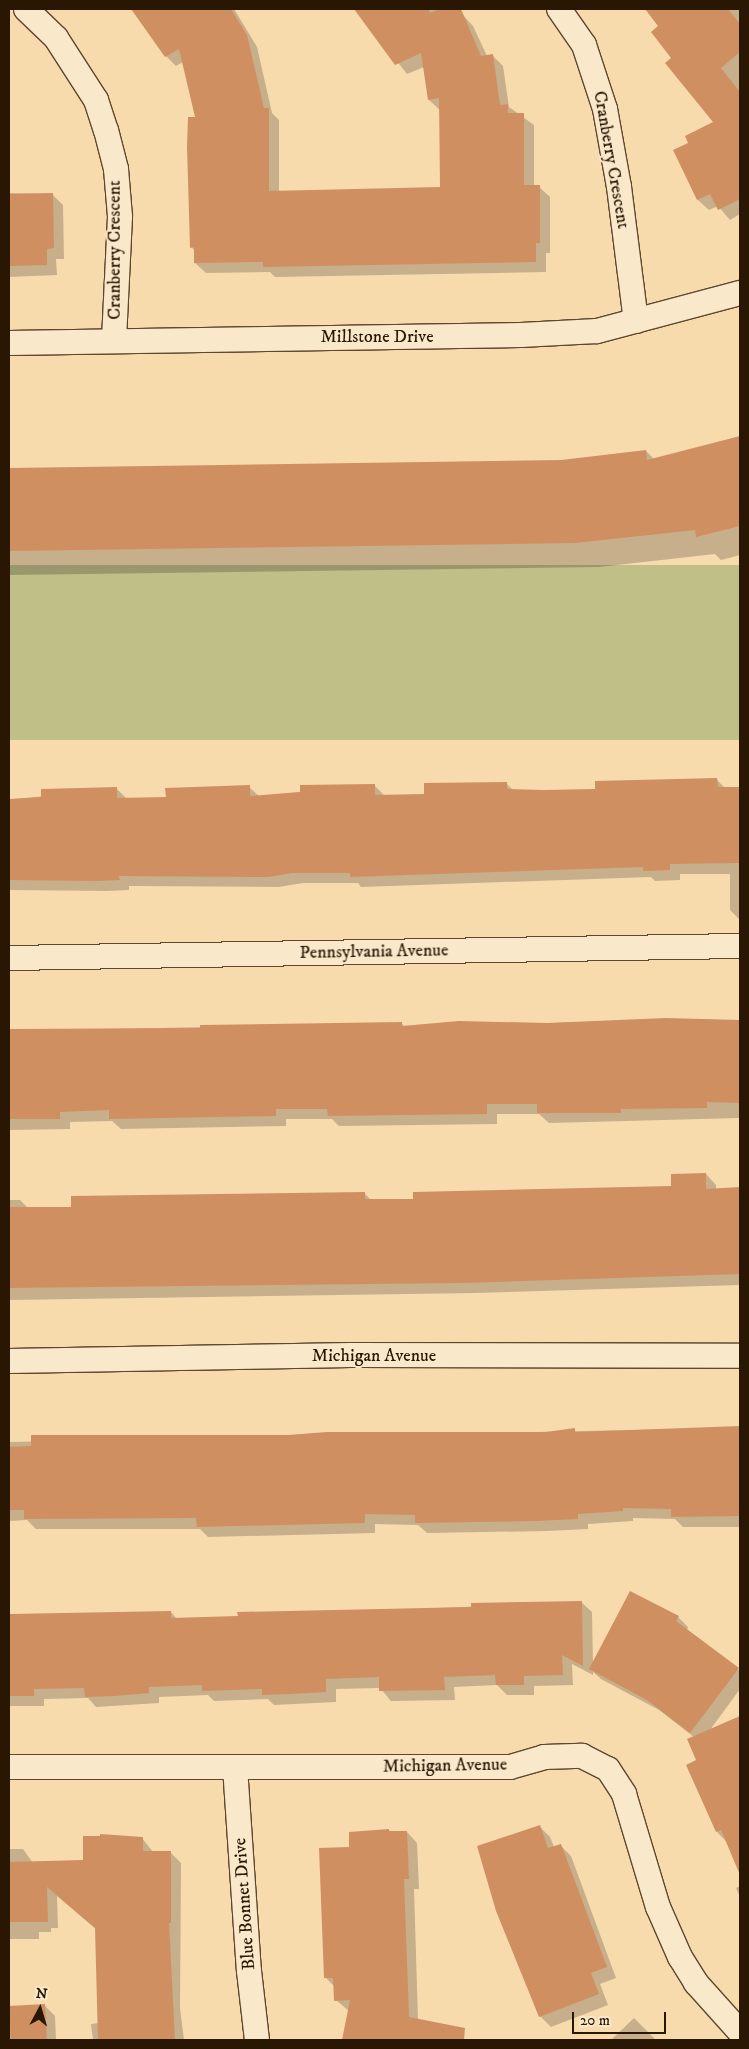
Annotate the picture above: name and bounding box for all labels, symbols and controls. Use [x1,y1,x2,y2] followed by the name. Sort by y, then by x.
[588,89,634,231] street label: Cranberry Crescent
[104,180,126,320] street label: Cranberry Crescent
[320,326,434,348] street label: Millstone Drive
[299,940,449,964] street label: Pennsylvania Avenue
[312,1345,436,1367] street label: Michigan Avenue
[383,1754,507,1778] street label: Michigan Avenue
[230,1837,260,1971] street label: Blue Bonnet Drive
[15,1984,65,2034] north arrow
[35,1985,48,2004] text: N
[574,2002,668,2034] scale bar
[580,2011,610,2030] text: 20 m

